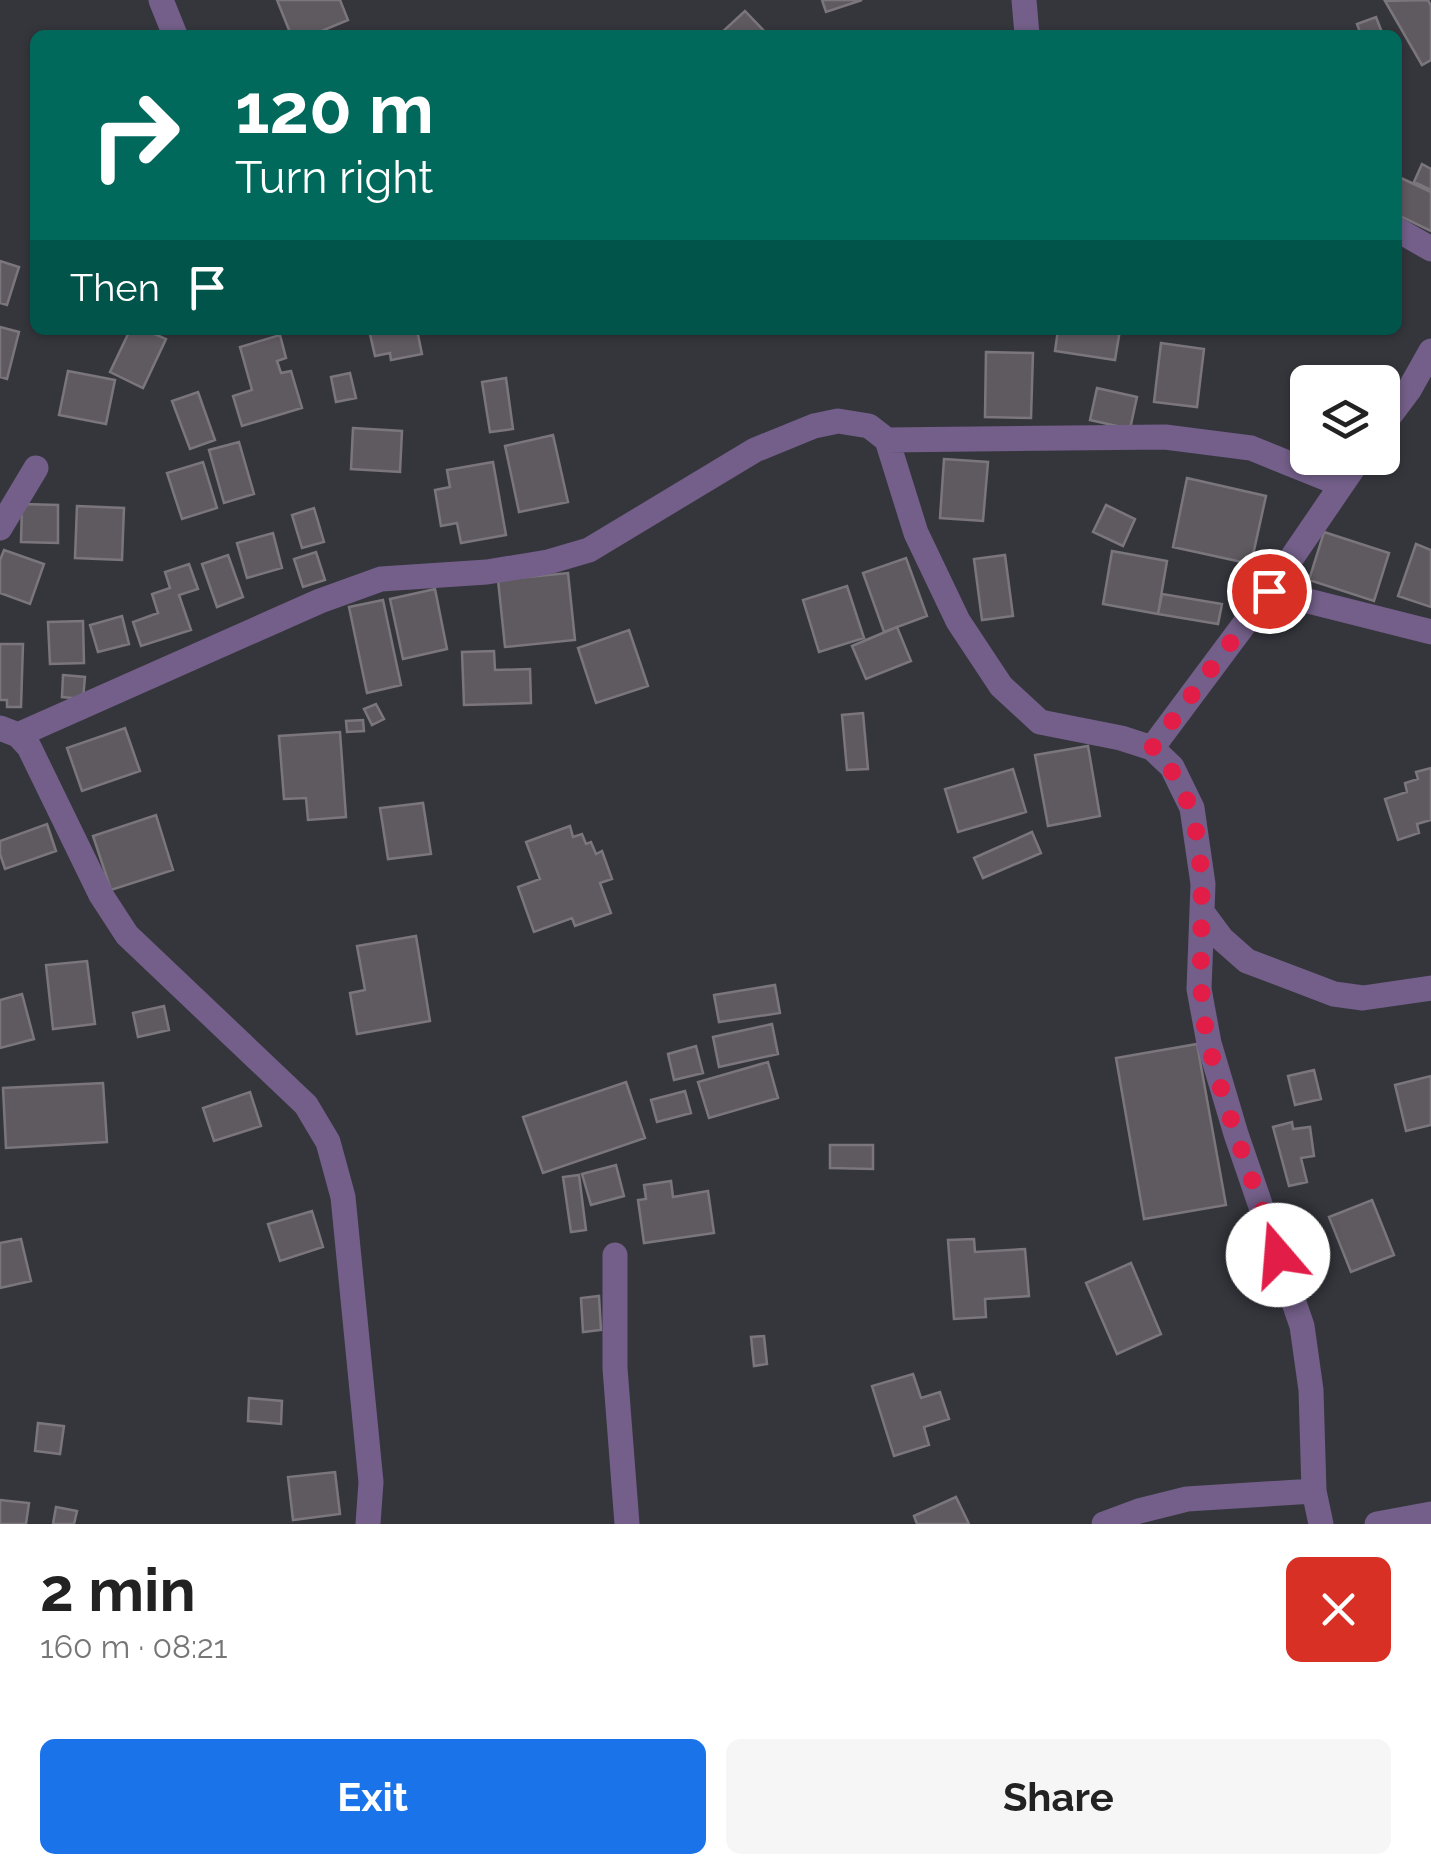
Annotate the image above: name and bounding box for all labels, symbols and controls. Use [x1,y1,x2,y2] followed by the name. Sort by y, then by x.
[235,67,434,149] text: 120 m
[70,70,200,200] icon: right
[235,151,433,204] text: Turn right
[180,260,235,315] icon: arrive
[70,265,160,310] text: Then
[1290,365,1400,475] map controls
[1290,365,1400,475] button: layers
[1227,549,1312,634] pin
[1242,564,1297,619] icon: arrive
[1226,1203,1330,1307] position arrow
[40,1555,196,1625] text: 2 min
[1286,1557,1391,1662] button: close
[40,1628,227,1665] text: 160 m · 08:21
[40,1739,706,1854] button: Exit
[726,1739,1391,1854] button: Share

